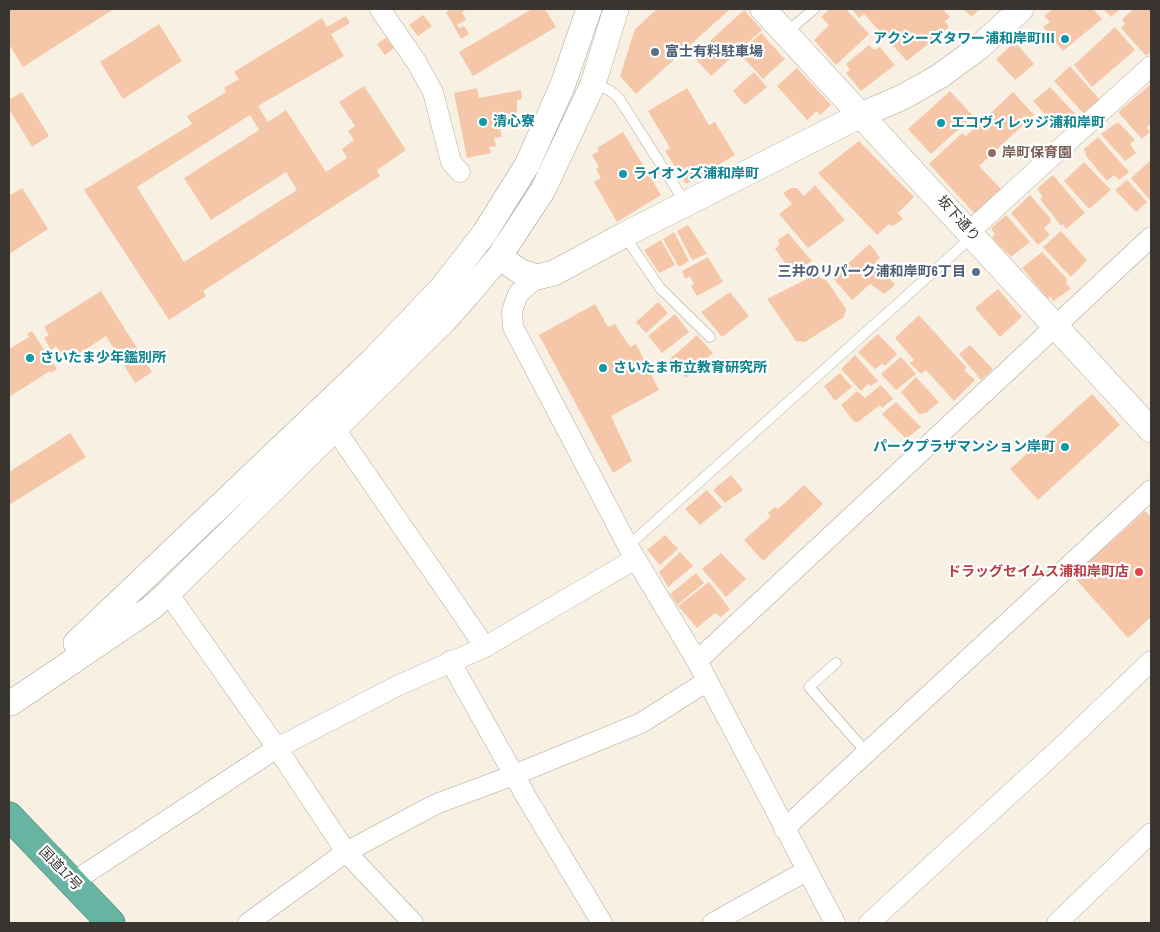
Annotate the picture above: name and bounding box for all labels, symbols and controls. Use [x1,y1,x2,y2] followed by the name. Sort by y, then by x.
[873,31,1055,47] place label: アクシーズタワー浦和岸町Ⅲ
[1059,33,1071,45] marker: アクシーズタワー浦和岸町Ⅲ
[665,44,763,60] place label: 富士有料駐車場
[649,46,661,58] marker: 富士有料駐車場
[493,114,535,130] place label: 清心寮
[951,115,1105,131] place label: エコヴィレッジ浦和岸町
[477,116,489,128] marker: 清心寮
[935,117,947,129] marker: エコヴィレッジ浦和岸町
[1002,145,1072,161] place label: 岸町保育園
[986,147,998,159] marker: 岸町保育園
[633,166,759,182] place label: ライオンズ浦和岸町
[617,168,629,180] marker: ライオンズ浦和岸町
[933,193,983,245] street label: 坂下通り
[778,264,966,280] place label: 三井のリパーク浦和岸町6丁目
[970,266,982,278] marker: 三井のリパーク浦和岸町6丁目
[40,350,166,366] place label: さいたま少年鑑別所
[24,352,36,364] marker: さいたま少年鑑別所
[613,360,767,376] place label: さいたま市立教育研究所
[597,362,609,374] marker: さいたま市立教育研究所
[873,439,1055,455] place label: パークプラザマンション岸町
[1059,441,1071,453] marker: パークプラザマンション岸町
[947,564,1129,580] place label: ドラッグセイムス浦和岸町店
[1133,566,1145,578] marker: ドラッグセイムス浦和岸町店
[35,843,85,895] street label: 国道17号

